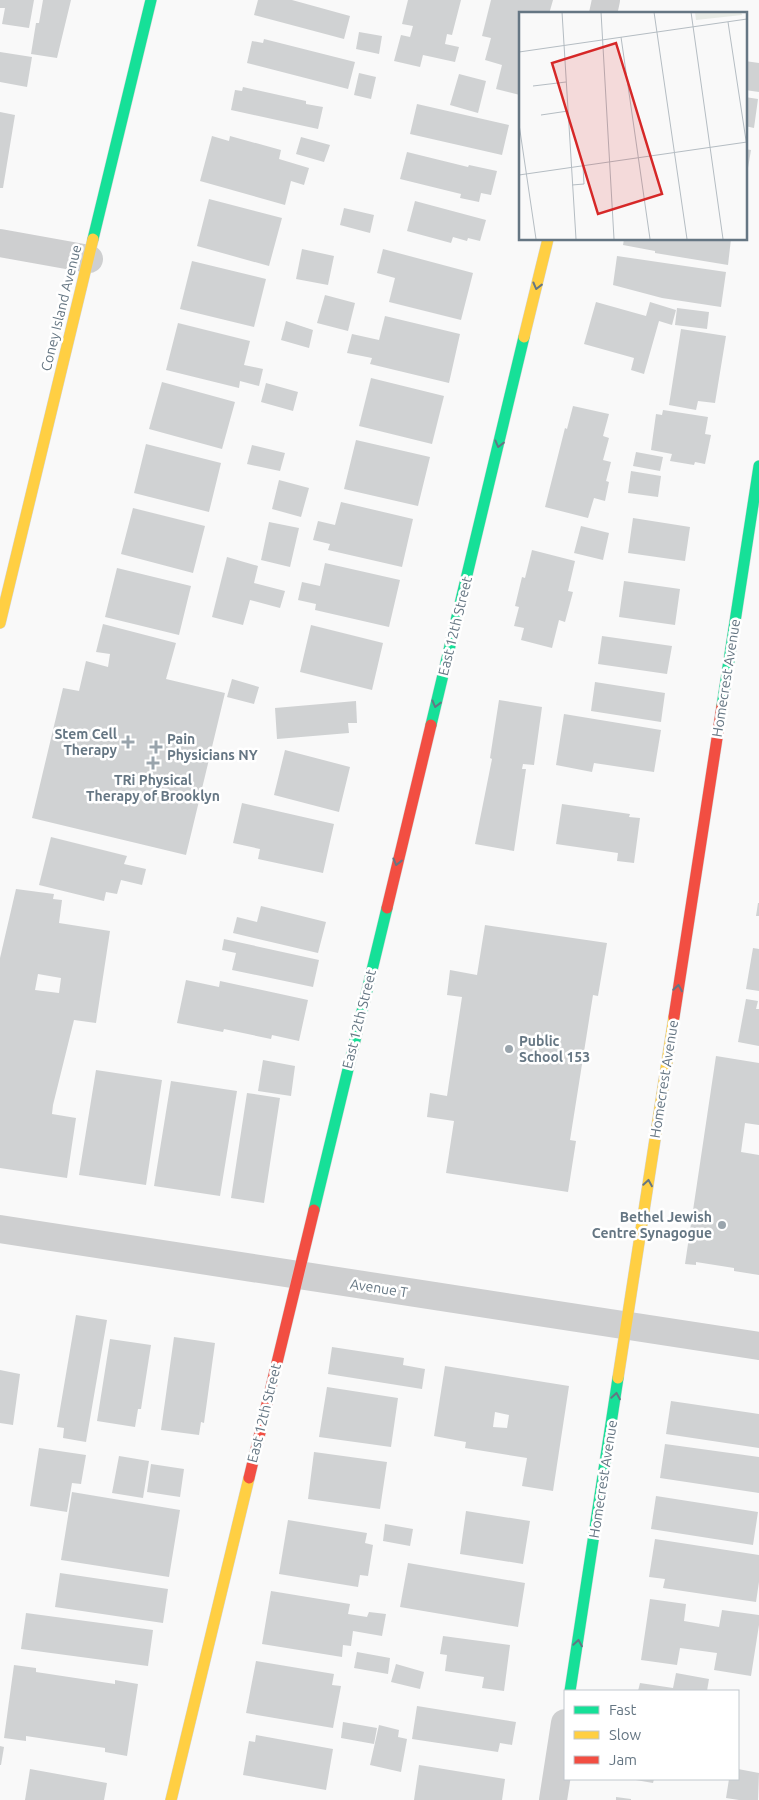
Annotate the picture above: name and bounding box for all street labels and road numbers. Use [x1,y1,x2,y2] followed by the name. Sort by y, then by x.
[38,243,84,373] street label: Coney Island Avenue
[435,574,475,677] street label: East 12th Street
[709,618,743,738] street label: Homecrest Avenue
[339,967,379,1070] street label: East 12th Street
[647,1019,681,1139] street label: Homecrest Avenue
[349,1276,409,1300] street label: Avenue T
[244,1361,284,1464] street label: East 12th Street
[586,1419,620,1539] street label: Homecrest Avenue

